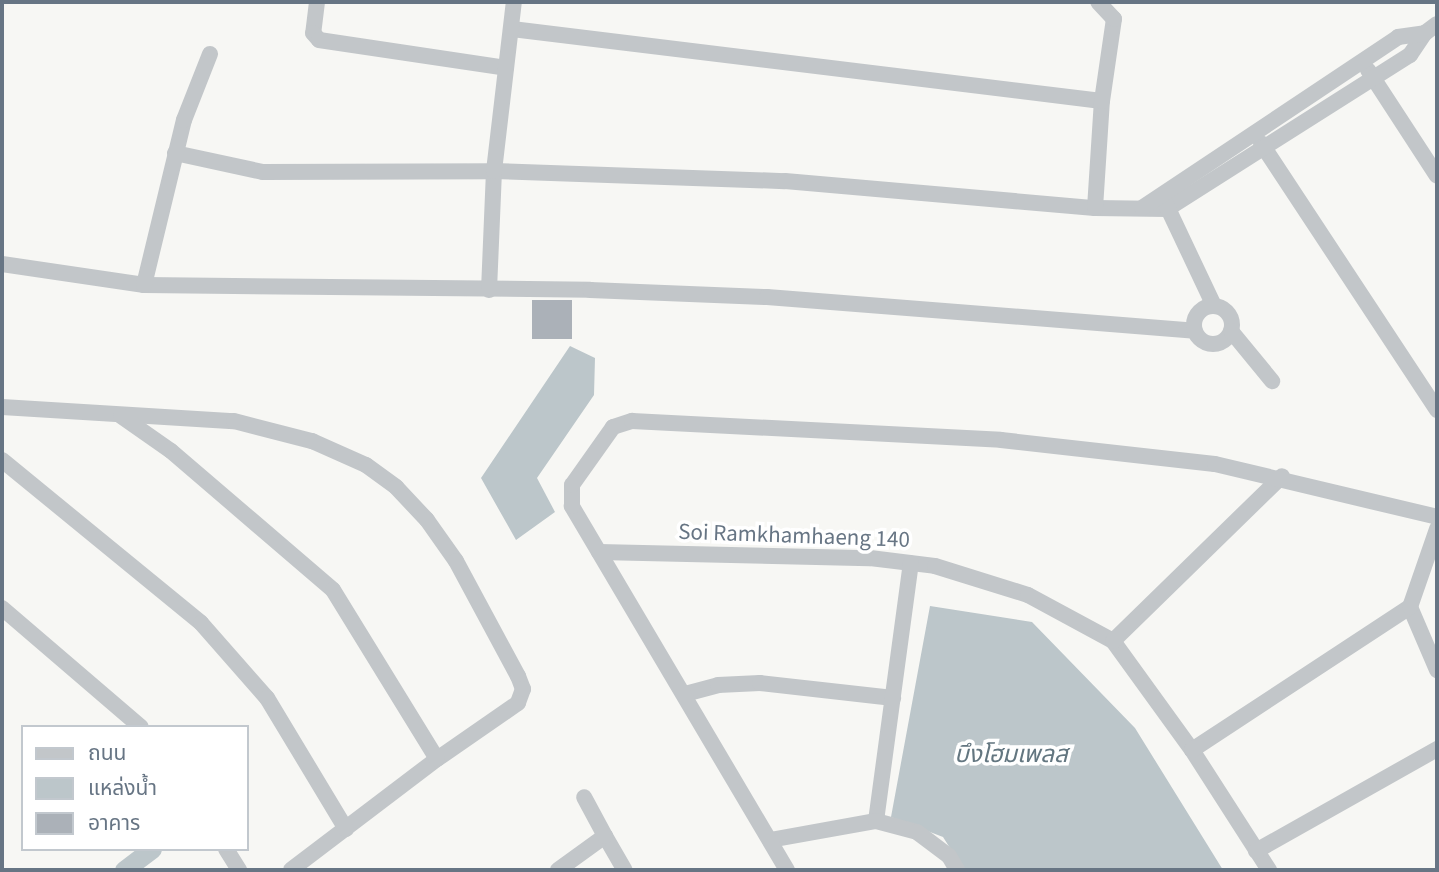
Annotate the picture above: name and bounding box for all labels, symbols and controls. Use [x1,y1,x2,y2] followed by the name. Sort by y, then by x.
[678,518,910,554] street label: Soi Ramkhamhaeng 140
[21,725,248,851] legend
[88,738,126,768] text: ถนน
[954,741,1068,769] water label: บึงโฮมเพลส
[88,773,157,803] text: แหล่งน้ำ
[88,808,140,838] text: อาคาร

